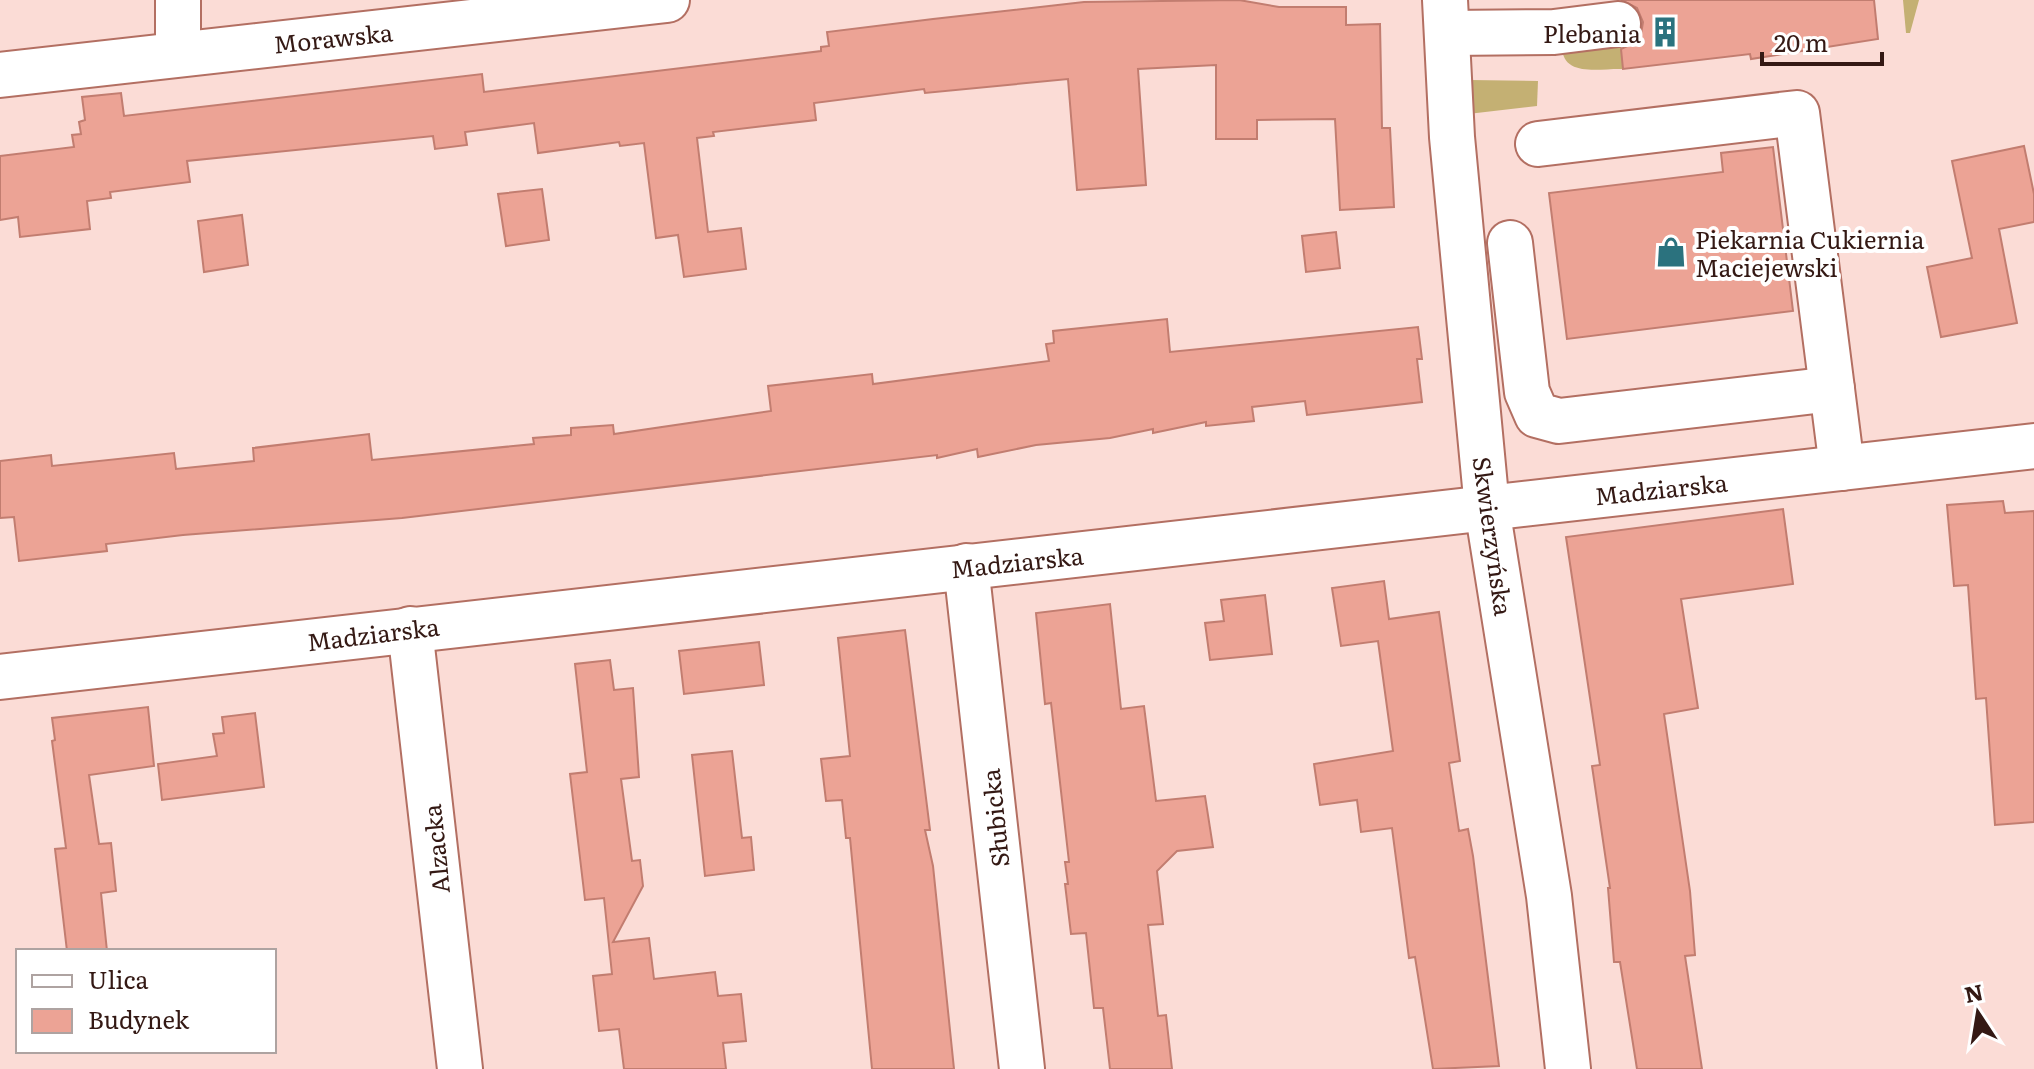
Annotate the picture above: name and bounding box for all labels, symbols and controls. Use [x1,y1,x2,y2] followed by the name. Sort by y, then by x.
[272,13,394,61] street label: Morawska
[1543,15,1641,50] place label: Plebania
[1648,15,1682,49] building icon: Plebania
[1762,16,1882,66] scale bar
[1774,24,1828,59] text: 20 m
[1695,221,1925,284] place label: Piekarnia Cukiernia Maciejewski
[1654,235,1688,269] shop icon: Piekarnia Cukiernia Maciejewski
[1466,454,1522,618] street label: Skwierzyńska
[1593,464,1729,512] street label: Madziarska
[949,537,1085,585] street label: Madziarska
[305,608,441,658] street label: Madziarska
[971,767,1017,869] street label: Słubicka
[413,803,457,895] street label: Alzacka
[16,949,276,1053] legend
[88,961,148,996] text: Ulica
[1938,973,2018,1053] north arrow
[1961,974,1986,1010] text: N
[88,1001,190,1036] text: Budynek

